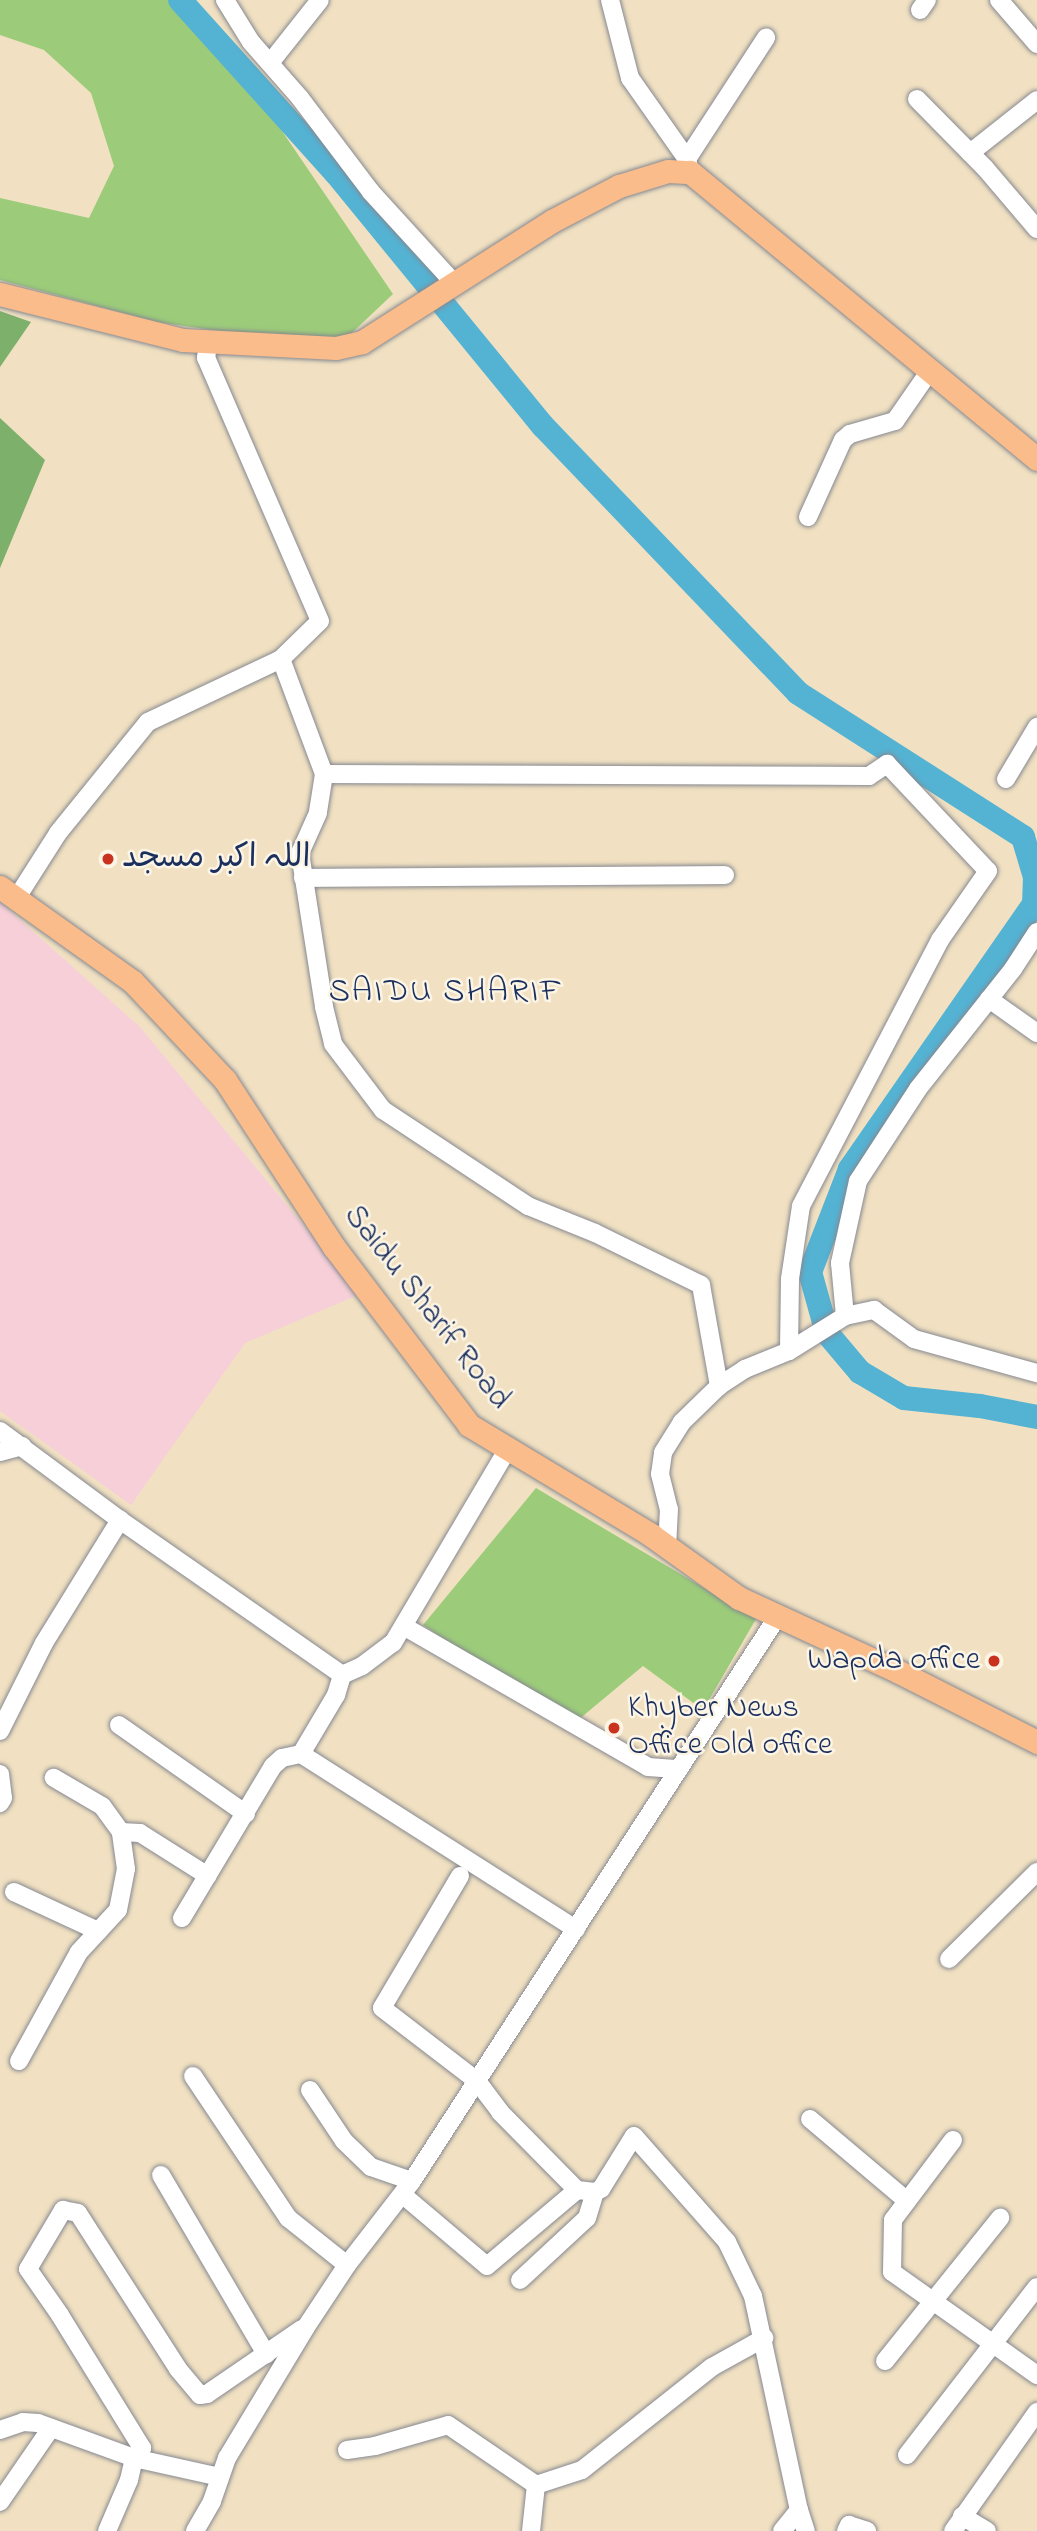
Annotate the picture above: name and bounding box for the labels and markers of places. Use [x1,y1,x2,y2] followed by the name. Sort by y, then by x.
[122,840,310,878] place label: اللہ اکبر مسجد
[100,851,116,867] marker: اللہ اکبر مسجد
[807,1642,980,1680] place label: Wapda office
[986,1653,1002,1669] marker: Wapda office
[628,1691,832,1766] place label: Khyber News Office Old office
[606,1720,622,1736] marker: Khyber News Office Old office

